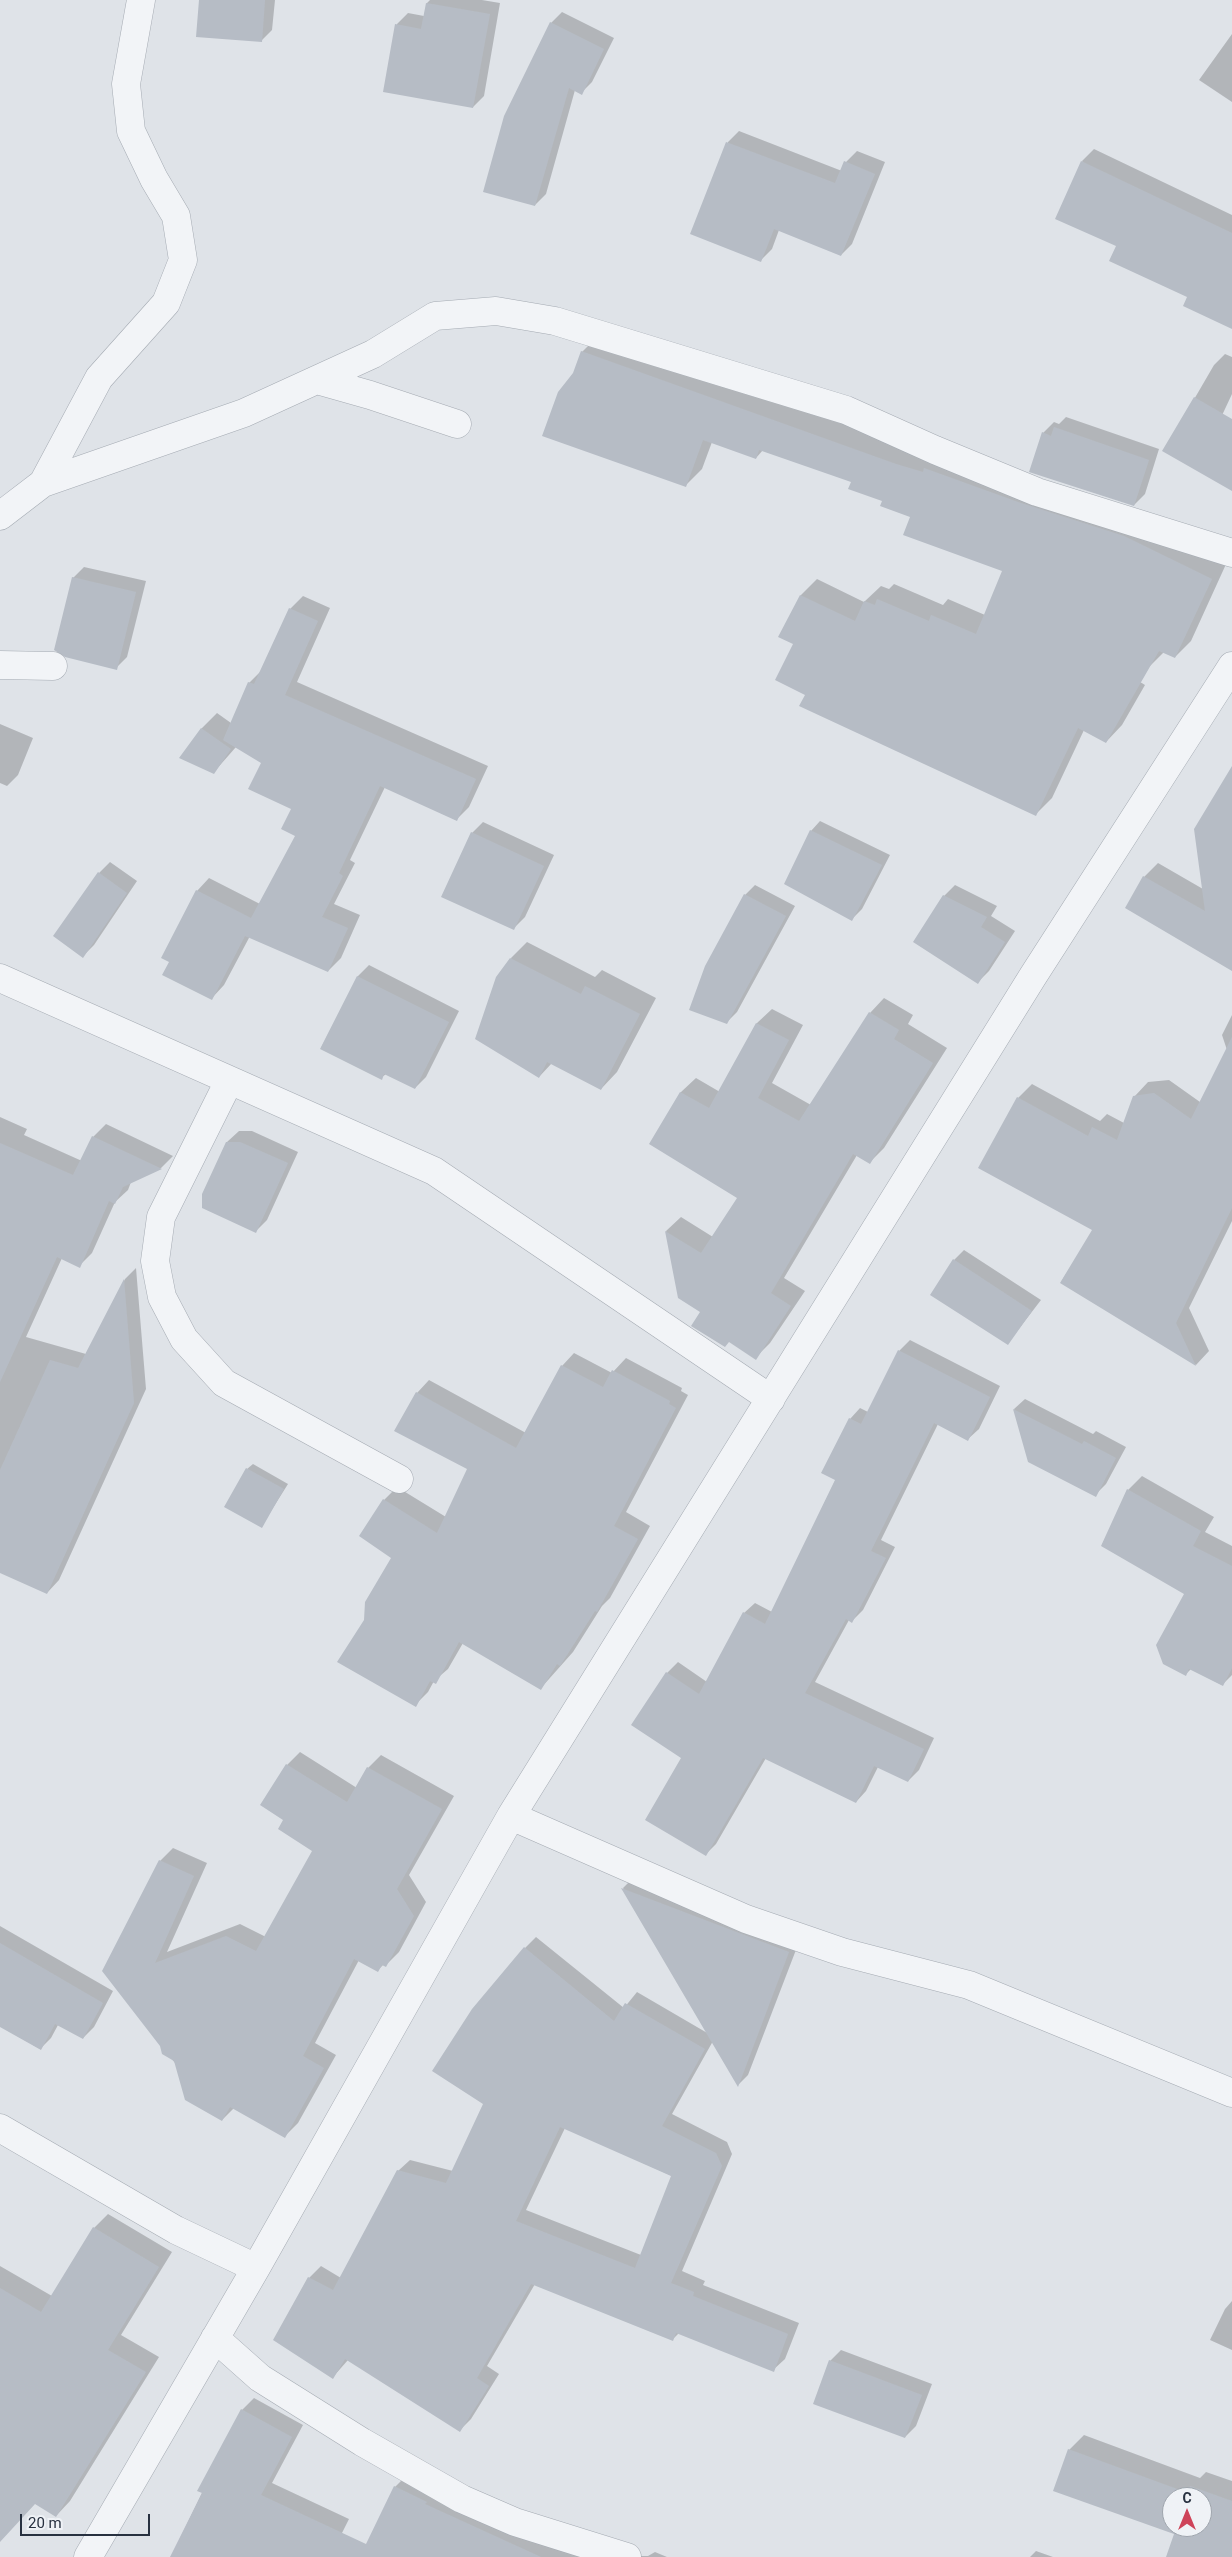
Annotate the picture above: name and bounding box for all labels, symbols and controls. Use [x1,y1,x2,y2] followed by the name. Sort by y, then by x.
[1162,2487,1212,2537] north arrow
[1182,2490,1192,2506] text: С
[22,2504,152,2536] scale bar
[28,2514,62,2532] text: 20 m

